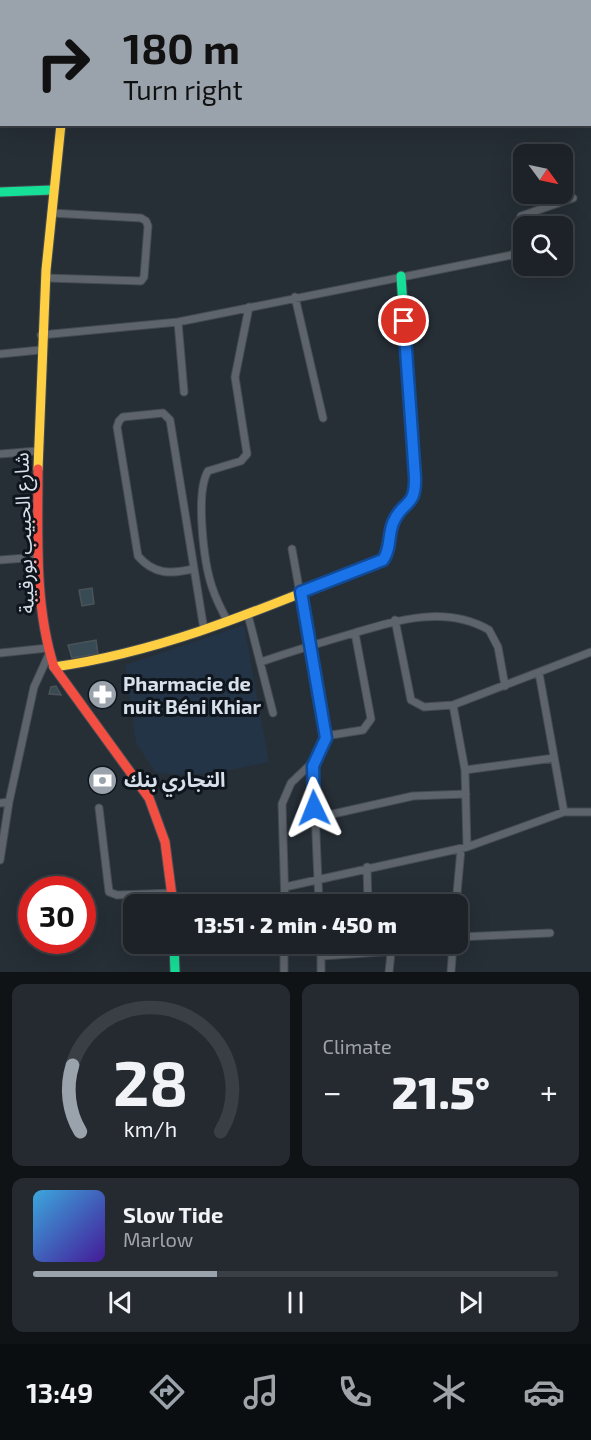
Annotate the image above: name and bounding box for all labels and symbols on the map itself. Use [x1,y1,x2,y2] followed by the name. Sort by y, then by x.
[513,144,573,204] north arrow
[378,295,429,346] pin
[8,452,42,614] street label: شارع الحبيب بورقيبة
[123,671,261,718] place label: Pharmacie de nuit Béni Khiar
[86,679,118,711] pharmacy icon: Pharmacie de nuit Béni Khiar
[87,764,119,796] bank icon: التجاري بنك
[124,767,225,797] place label: التجاري بنك
[282,776,346,840] position arrow
[18,876,96,954] speed limit sign: 30

